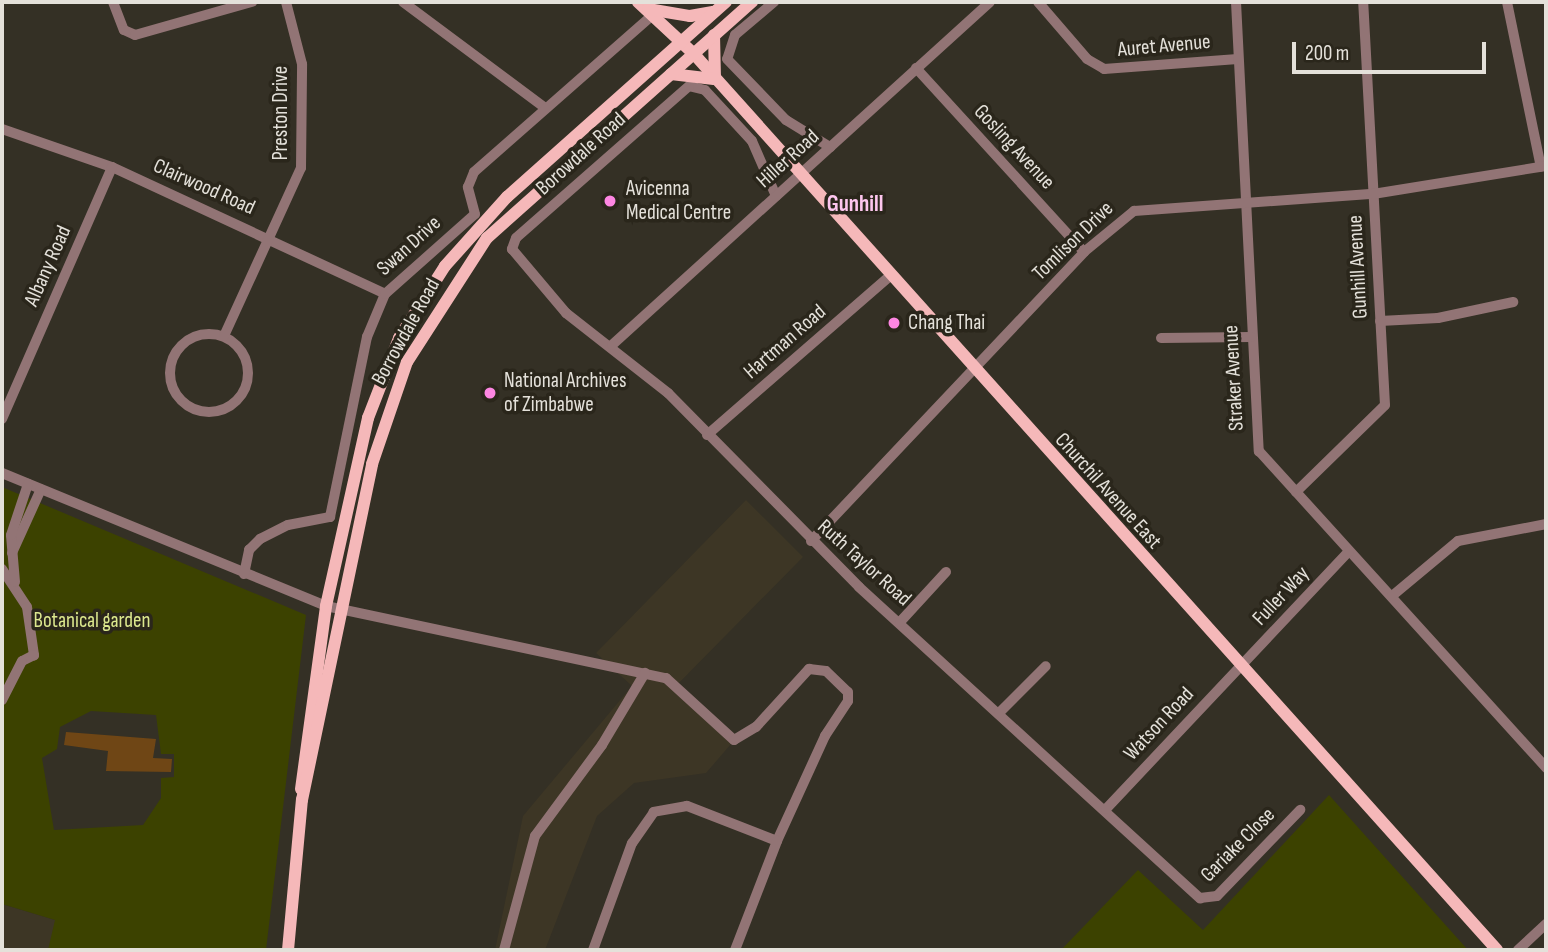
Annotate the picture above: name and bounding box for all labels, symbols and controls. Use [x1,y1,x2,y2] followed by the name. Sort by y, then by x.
[1296,28,1490,72] scale bar
[1117,29,1211,63] street label: Auret Avenue
[1305,41,1349,66] text: 200 m
[268,66,294,160] street label: Preston Drive
[968,99,1060,195] street label: Gosling Avenue
[531,107,631,201] street label: Borowdale Road
[752,124,824,194] street label: Hiller Road
[149,153,259,221] street label: Clairwood Road
[626,176,731,226] place label: Avicenna Medical Centre
[827,190,883,218] district label: Gunhill
[600,191,620,211] marker: Avicenna Medical Centre
[1027,196,1119,286] street label: Tomlison Drive
[372,211,446,281] street label: Swan Drive
[1343,215,1373,319] street label: Gunhill Avenue
[19,222,77,310] street label: Albany Road
[366,274,446,390] street label: Borrowdale Road
[739,300,831,384] street label: Hartman Road
[908,310,985,336] place label: Chang Thai
[886,315,902,331] marker: Chang Thai
[1219,324,1249,432] street label: Straker Avenue
[504,368,626,418] place label: National Archives of Zimbabwe
[482,385,498,401] marker: National Archives of Zimbabwe
[1049,428,1167,554] street label: Churchil Avenue East
[812,514,916,612] street label: Ruth Taylor Road
[1247,561,1315,631] street label: Fuller Way
[34,608,150,634] park label: Botanical garden
[1119,682,1199,766] street label: Watson Road
[1196,803,1280,887] street label: Gariake Close

